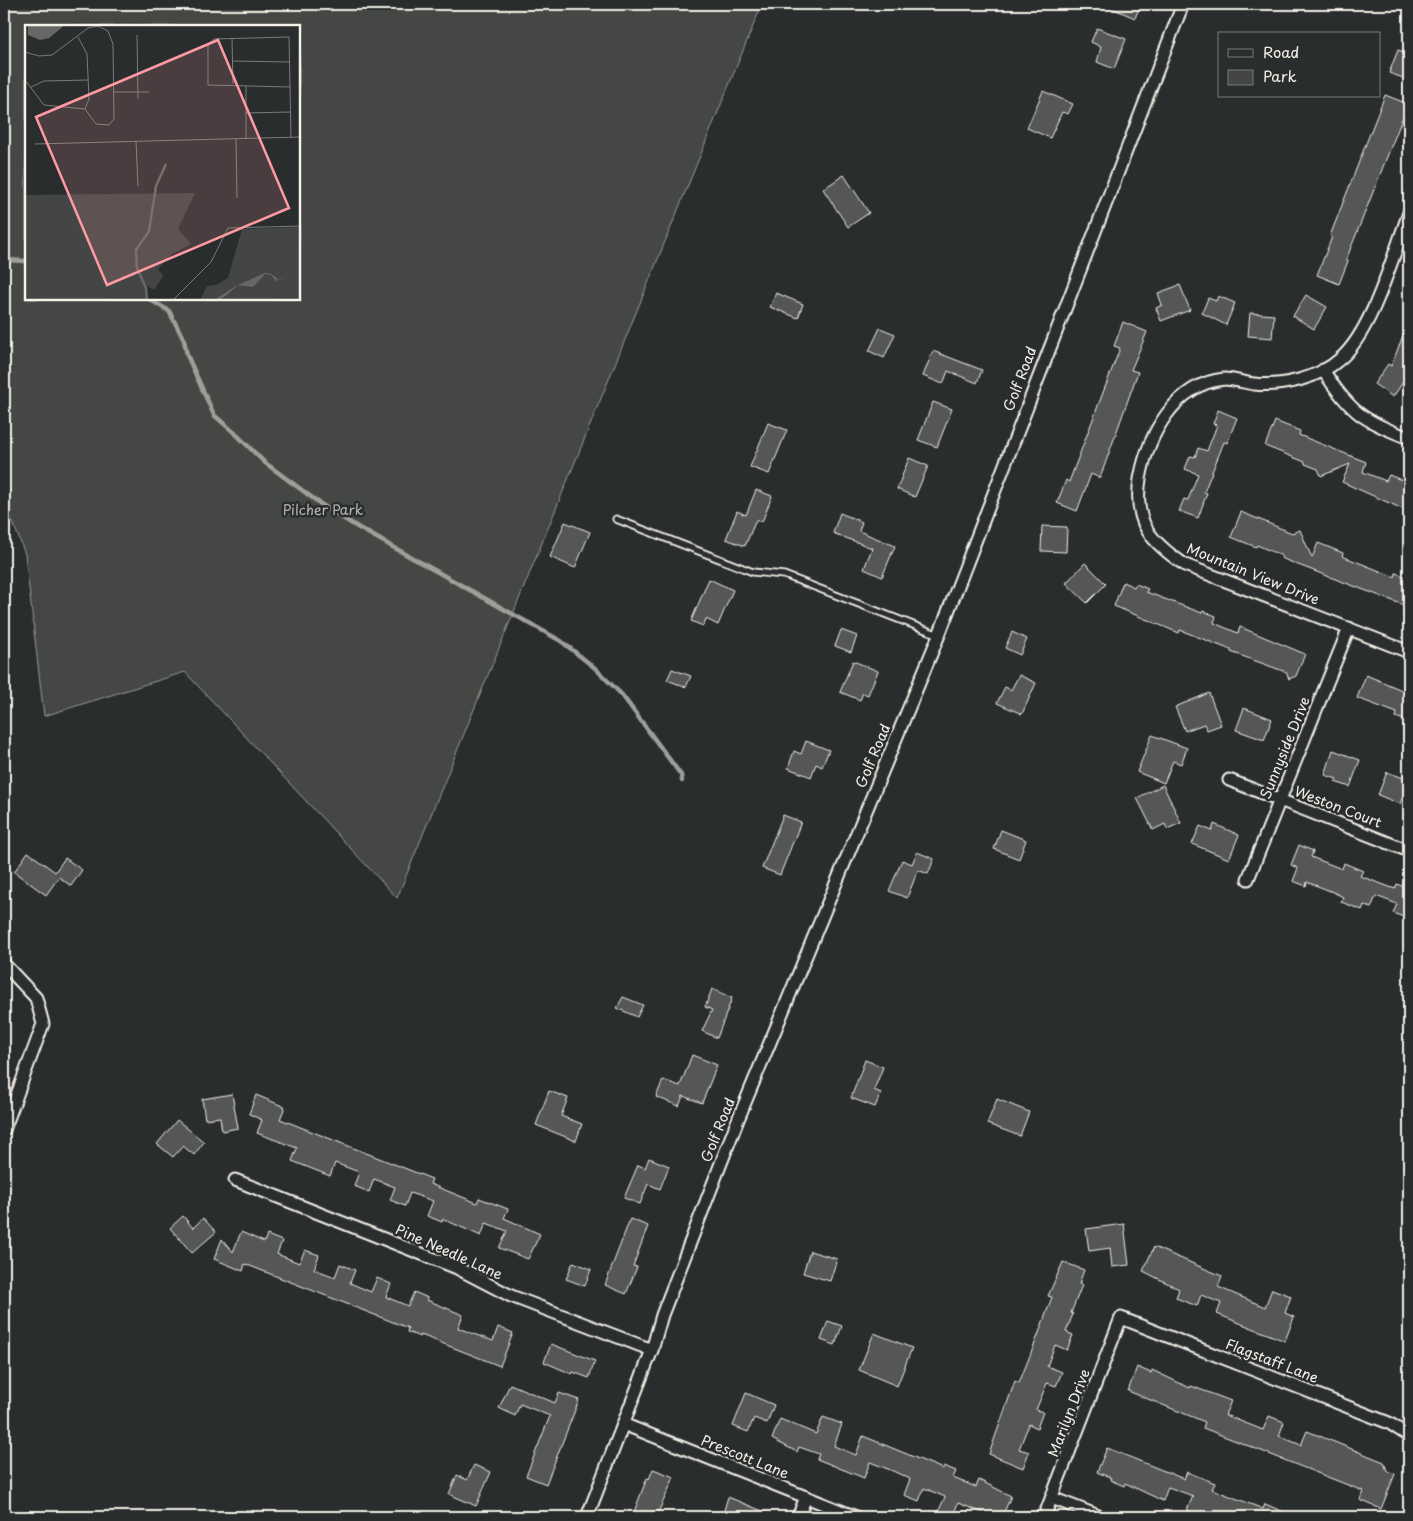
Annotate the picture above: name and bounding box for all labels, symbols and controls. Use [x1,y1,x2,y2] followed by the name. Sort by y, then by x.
[25,25,300,300] inset map
[1218,32,1380,98] legend
[1263,40,1299,63] text: Road
[1263,64,1297,87] text: Park
[998,343,1041,414] street label: Golf Road
[283,499,364,520] park label: Pilcher Park
[1184,537,1323,610] street label: Mountain View Drive
[1254,693,1315,802] street label: Sunnyside Drive
[850,721,895,791] street label: Golf Road
[1291,780,1385,833] street label: Weston Court
[695,1095,740,1165] street label: Golf Road
[392,1219,506,1285] street label: Pine Needle Lane
[1223,1333,1322,1388] street label: Flagstaff Lane
[1042,1366,1095,1460] street label: Marilyn Drive
[698,1429,792,1484] street label: Prescott Lane

